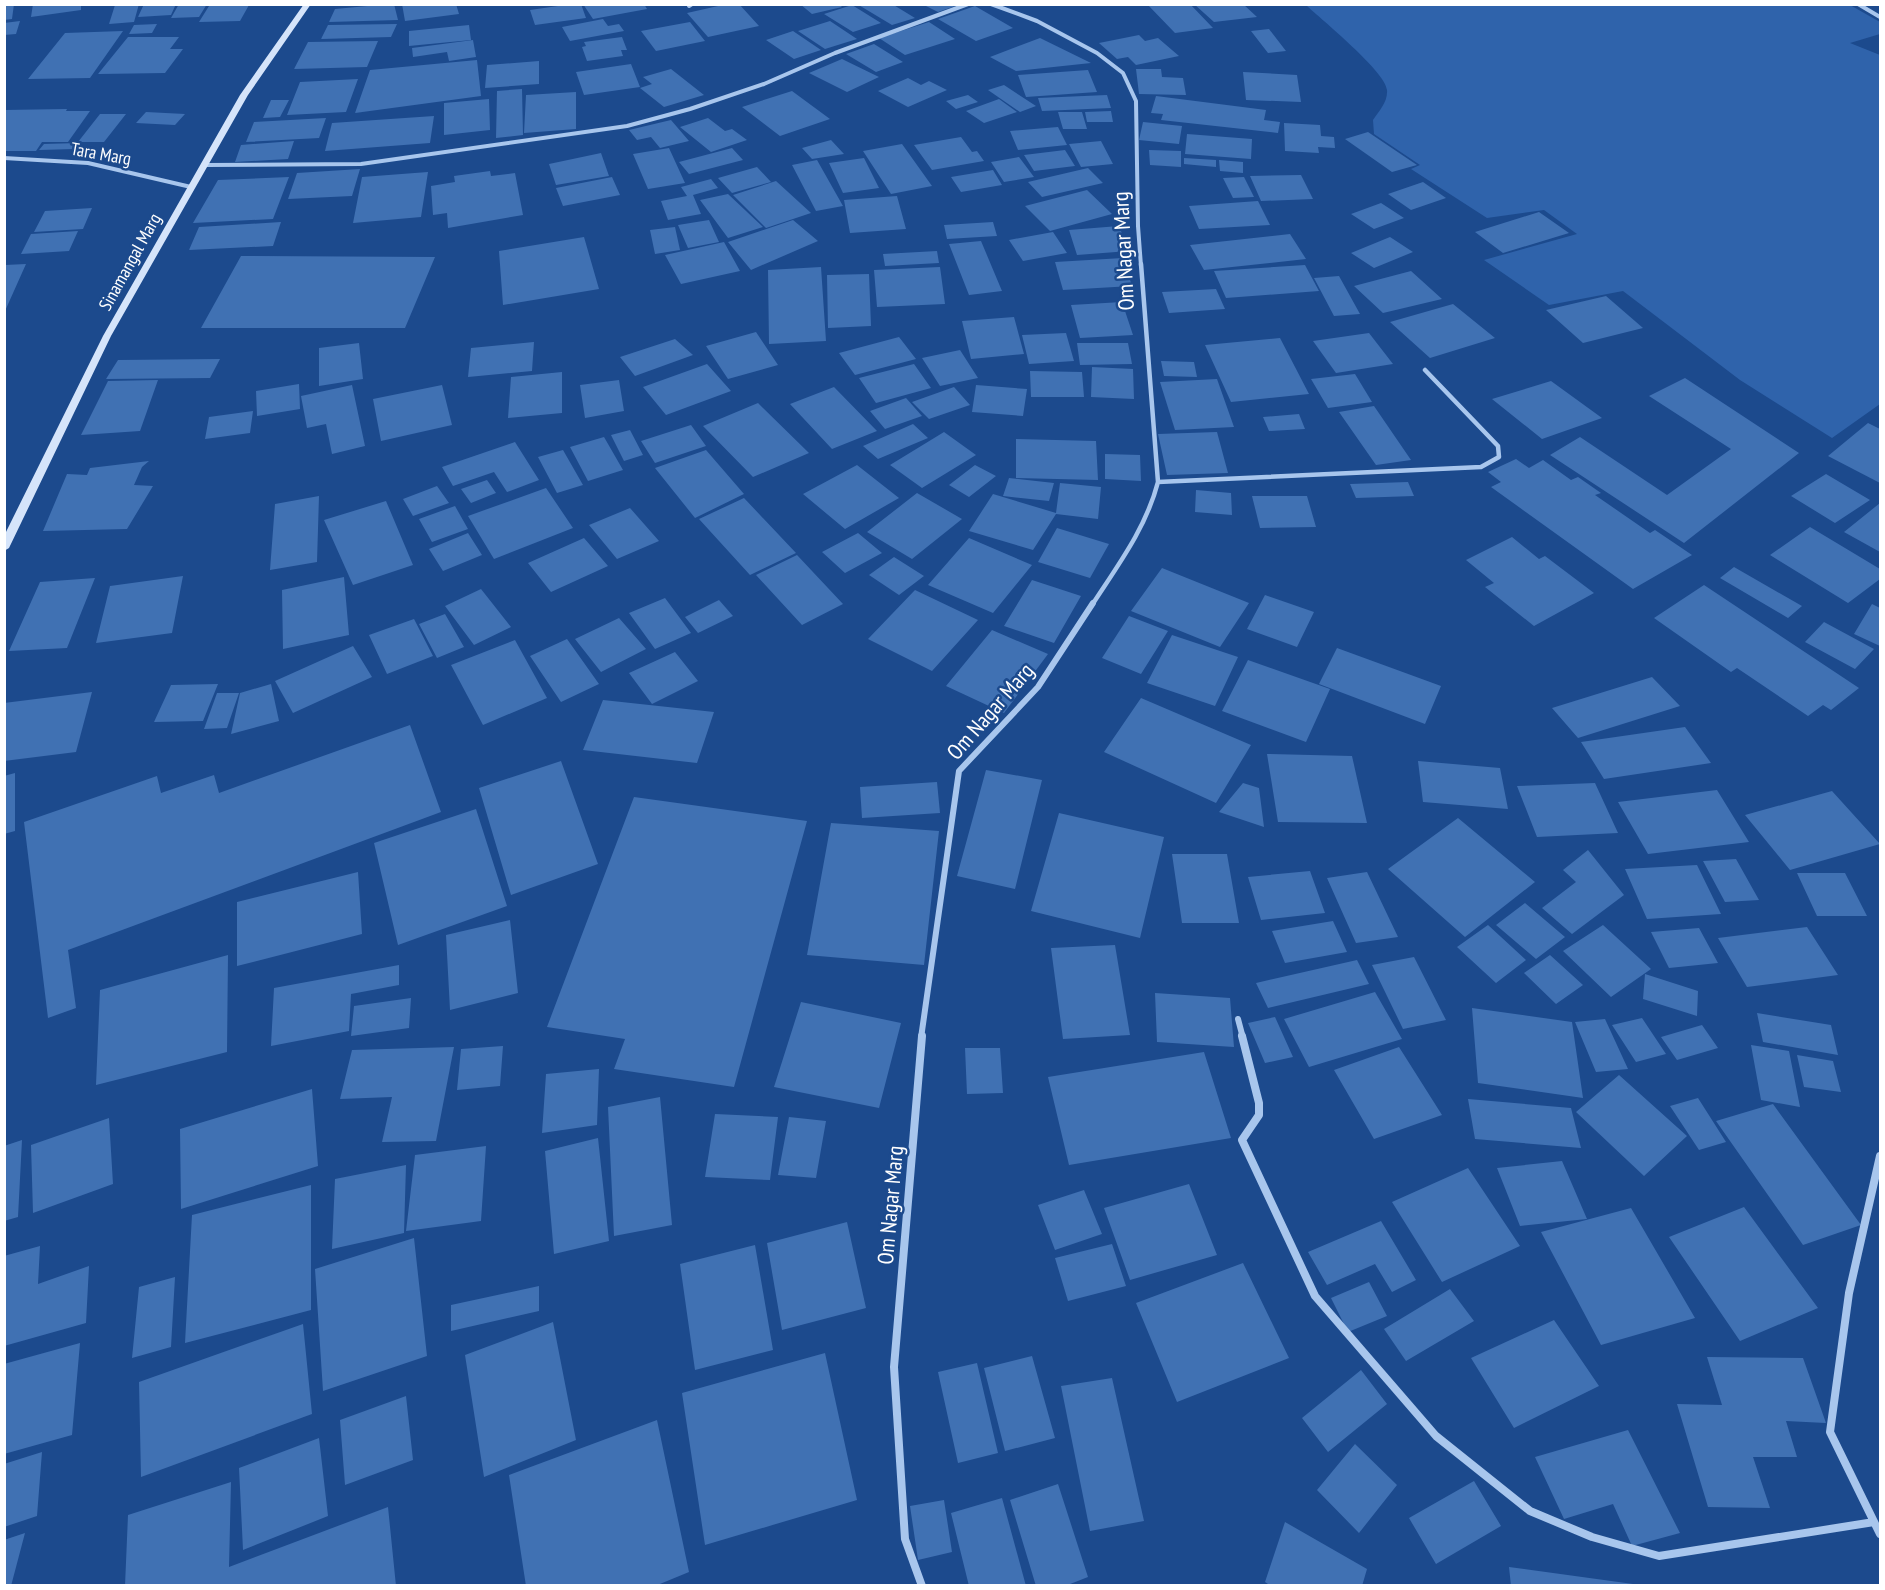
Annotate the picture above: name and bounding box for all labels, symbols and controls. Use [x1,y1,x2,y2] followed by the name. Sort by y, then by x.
[69,137,133,170] street label: Tara Marg
[1106,191,1140,311] street label: Om Nagar Marg
[93,209,166,315] street label: Sinamangal Marg
[940,657,1040,765] street label: Om Nagar Marg
[871,1144,909,1266] street label: Om Nagar Marg

